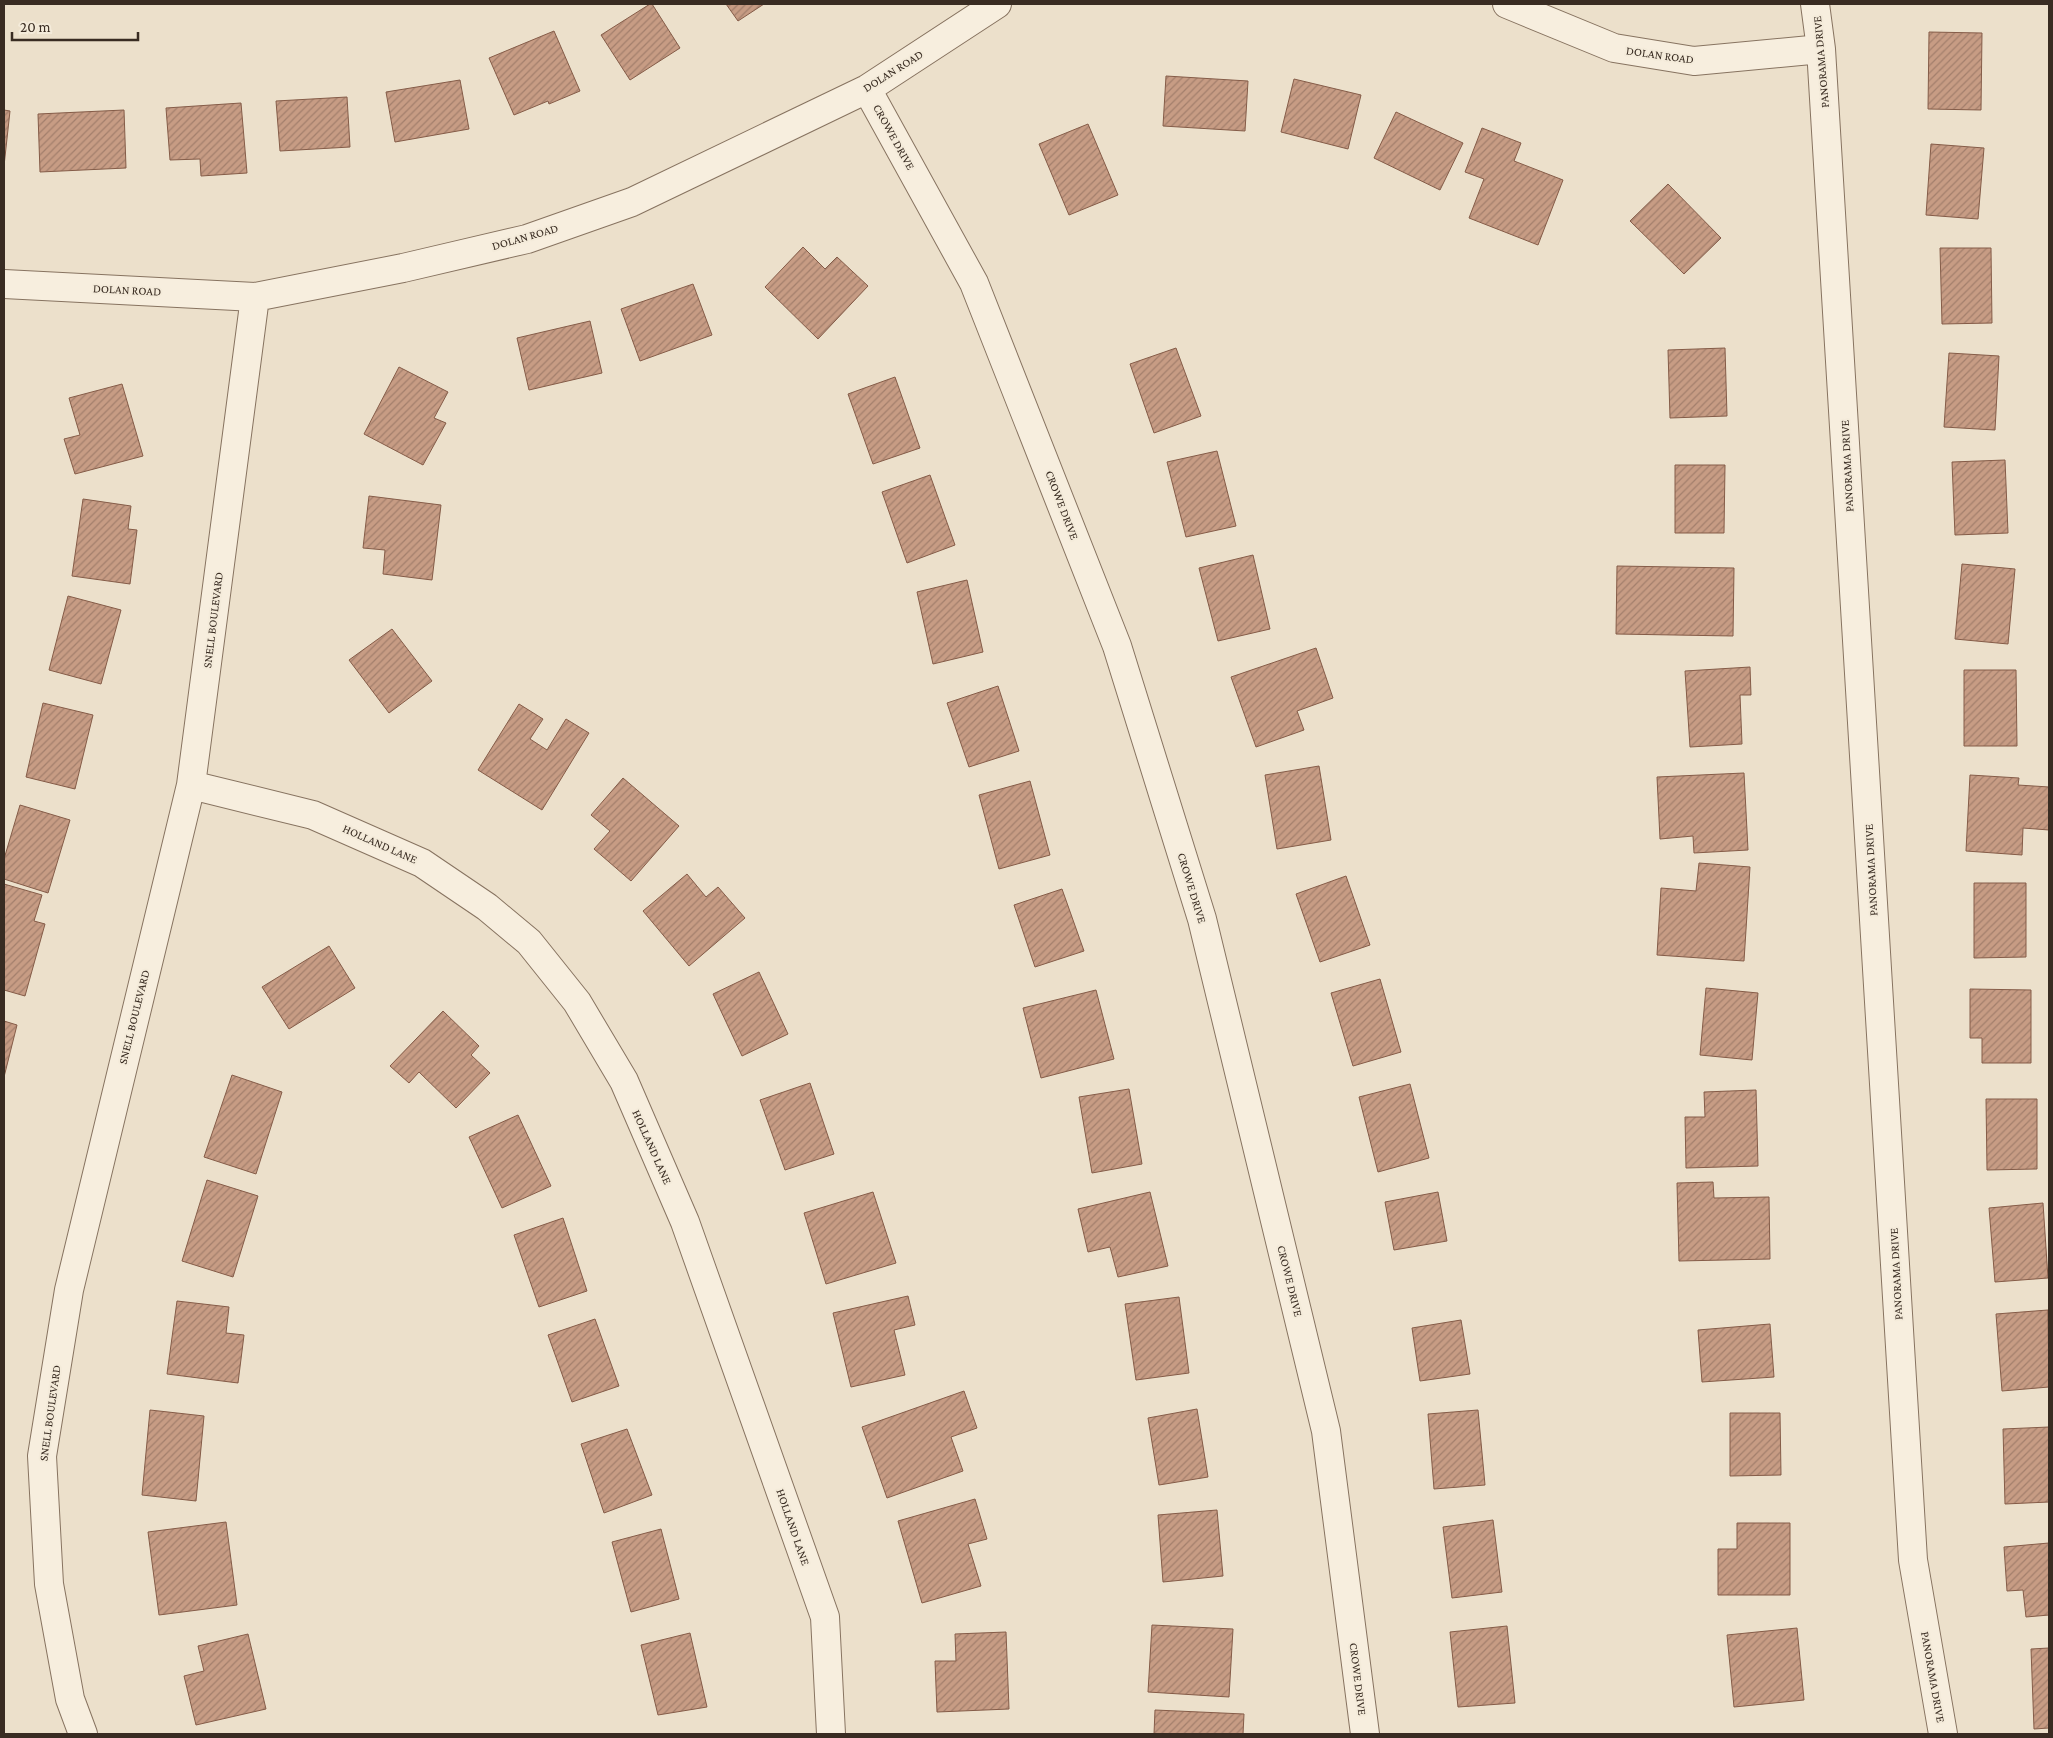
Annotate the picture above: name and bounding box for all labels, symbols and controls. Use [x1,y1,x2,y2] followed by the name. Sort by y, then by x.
[12,10,139,42] scale bar
[1810,15,1832,109] street label: PANORAMA DRIVE
[20,19,51,35] text: 20 m
[1625,43,1695,67] street label: DOLAN ROAD
[860,47,926,95] street label: DOLAN ROAD
[870,102,918,173] street label: CROWE DRIVE
[490,221,560,253] street label: DOLAN ROAD
[93,281,161,299] street label: DOLAN ROAD
[1838,419,1856,512] street label: PANORAMA DRIVE
[1042,468,1082,542] street label: CROWE DRIVE
[200,571,226,669] street label: SNELL BOULEVARD
[341,821,420,867] street label: HOLLAND LANE
[1862,823,1880,916] street label: PANORAMA DRIVE
[1175,851,1209,925] street label: CROWE DRIVE
[115,968,153,1066] street label: SNELL BOULEVARD
[629,1108,675,1187] street label: HOLLAND LANE
[1887,1227,1905,1320] street label: PANORAMA DRIVE
[1274,1244,1306,1319] street label: CROWE DRIVE
[36,1364,64,1462] street label: SNELL BOULEVARD
[773,1487,813,1568] street label: HOLLAND LANE
[1918,1630,1948,1724] street label: PANORAMA DRIVE
[1347,1642,1369,1717] street label: CROWE DRIVE

